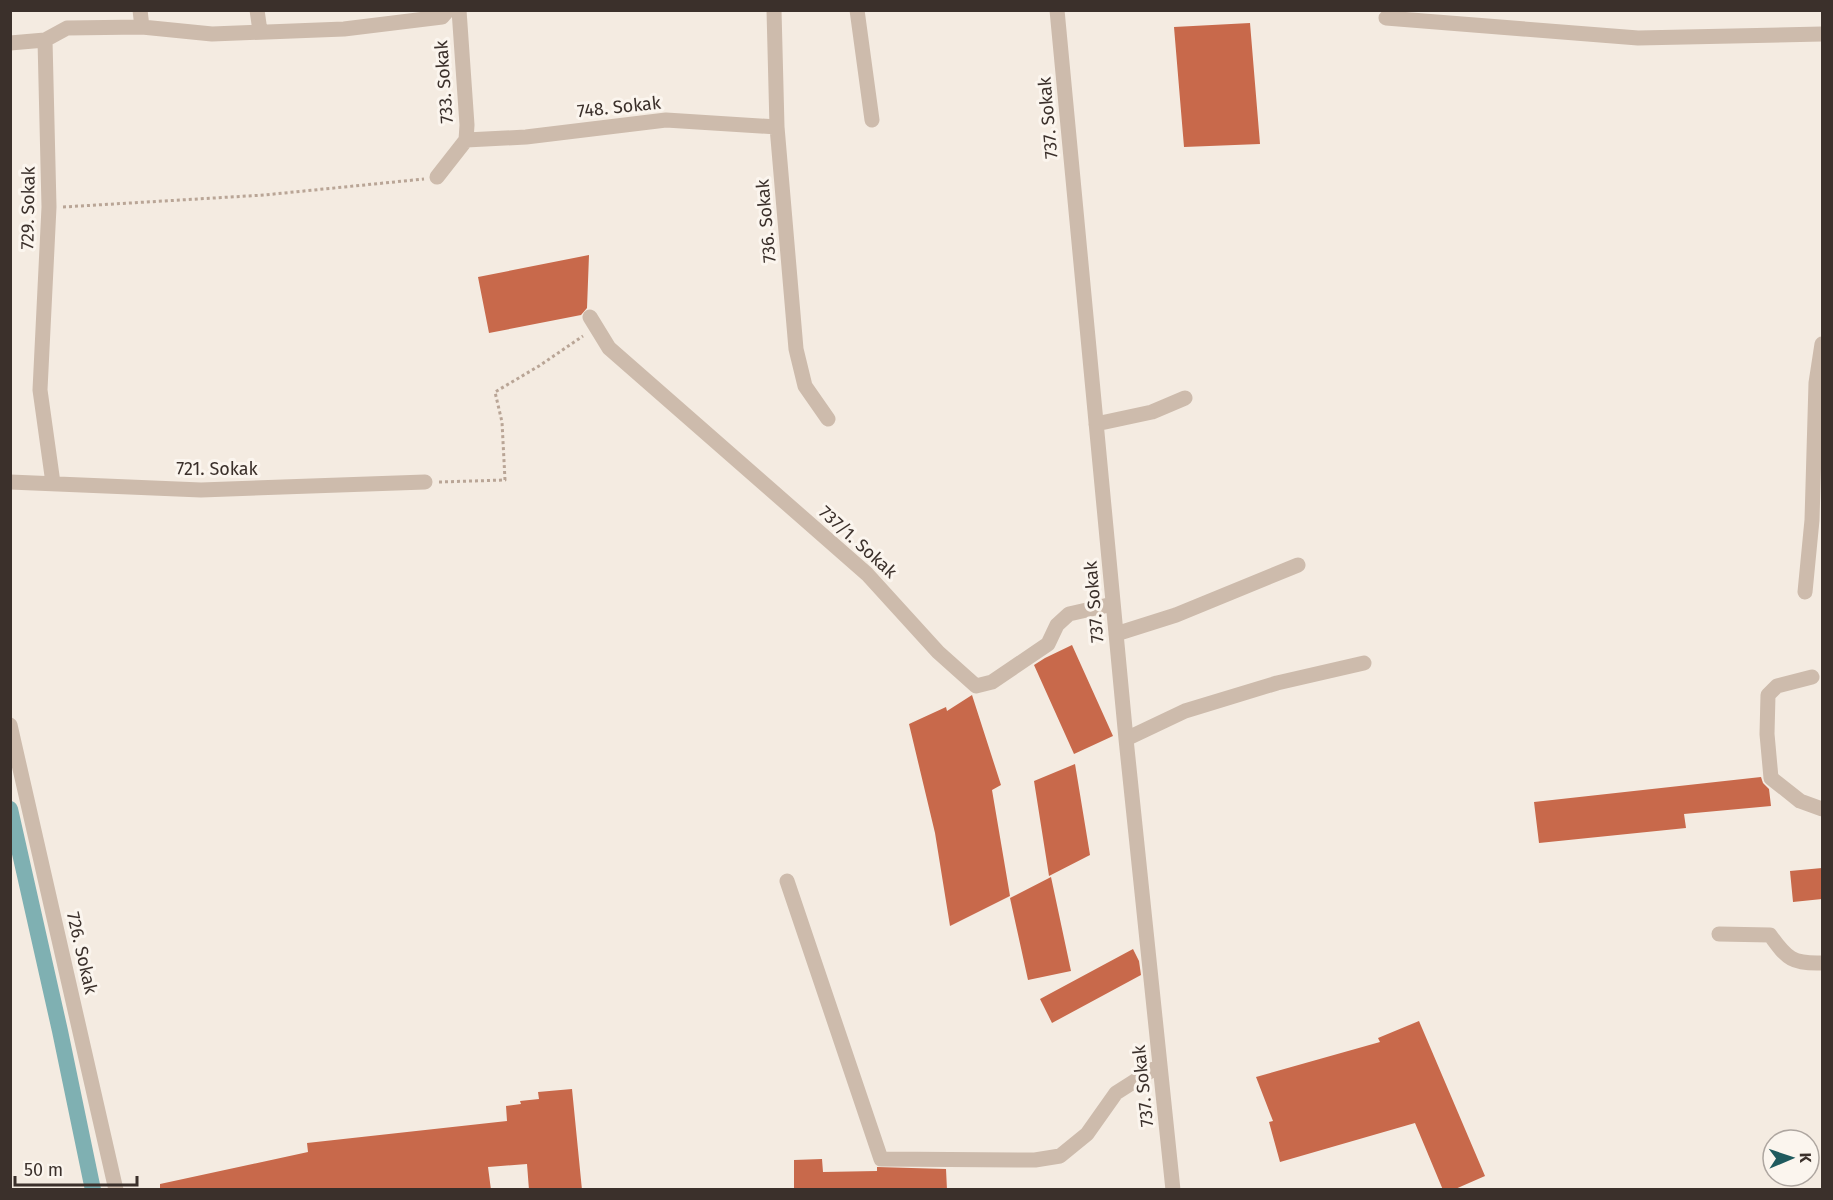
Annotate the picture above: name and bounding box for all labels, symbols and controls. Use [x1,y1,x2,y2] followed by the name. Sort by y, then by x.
[430,39,458,124] street label: 733. Sokak
[1033,75,1063,160] street label: 737. Sokak
[576,92,663,122] street label: 748. Sokak
[16,165,40,250] street label: 729. Sokak
[751,178,781,264] street label: 736. Sokak
[176,458,258,480] street label: 721. Sokak
[814,501,902,583] street label: 737/1. Sokak
[1079,559,1109,644] street label: 737. Sokak
[62,910,102,997] street label: 726. Sokak
[1128,1043,1158,1128] street label: 737. Sokak
[1761,1128,1821,1188] north arrow
[15,1149,136,1187] scale bar
[1796,1152,1815,1164] text: K
[24,1159,63,1181] text: 50 m

